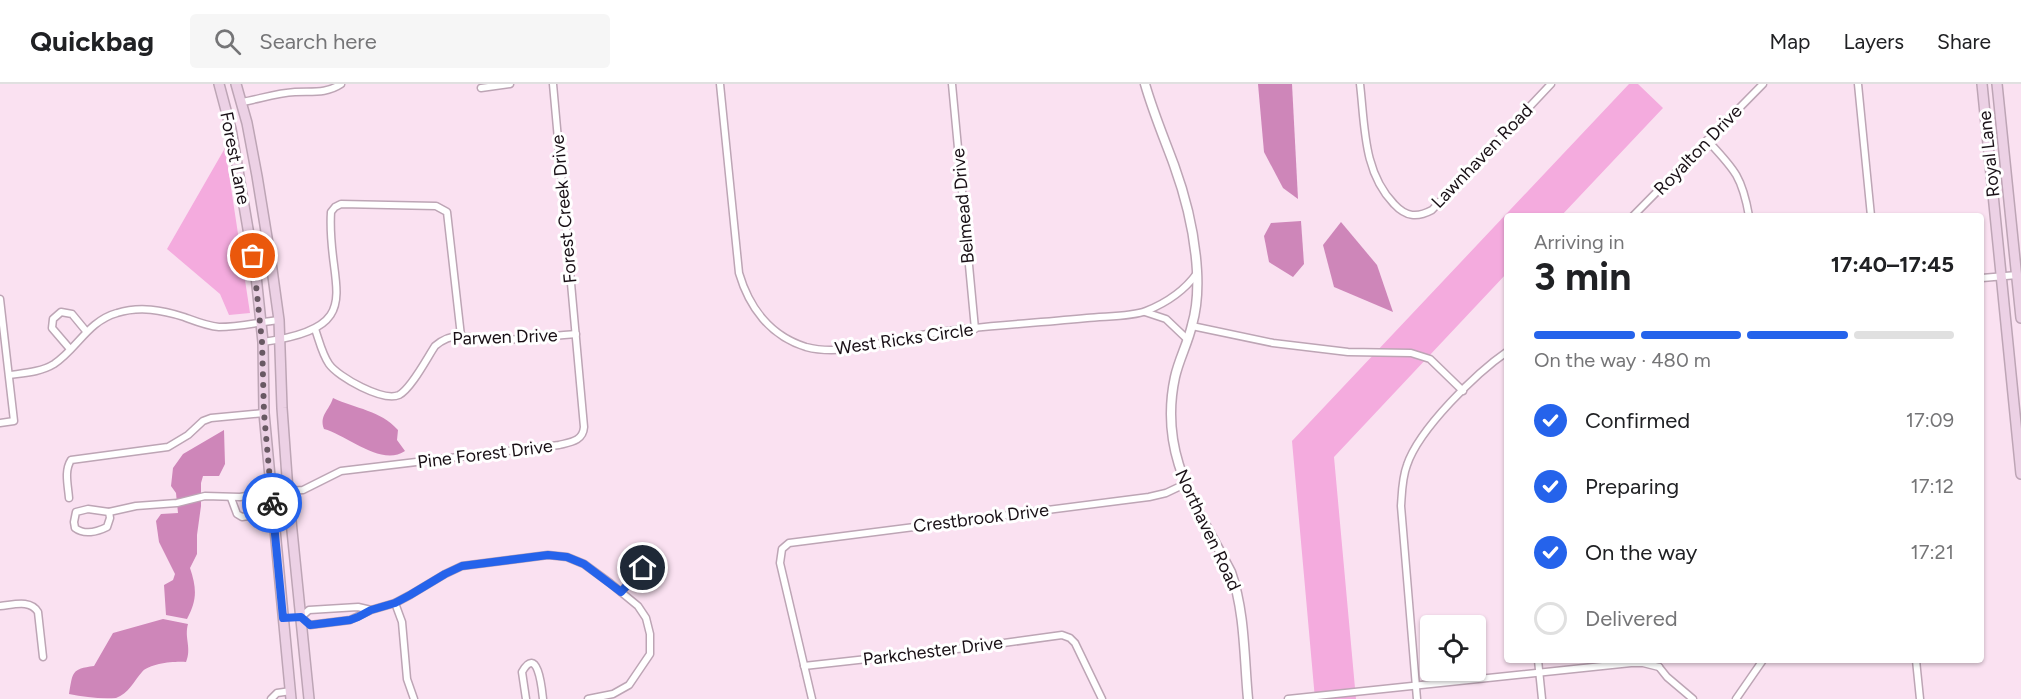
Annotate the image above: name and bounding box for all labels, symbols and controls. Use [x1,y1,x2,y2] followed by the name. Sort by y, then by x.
[190,14,610,68] search box
[30,24,154,58] text: Quickbag
[211,25,244,58] icon: search
[259,28,377,55] text: Search here
[1770,29,1810,54] text: Map
[1843,29,1904,54] text: Layers
[1937,29,1991,54] text: Share
[1427,99,1537,213] street label: Lawnhaven Road
[1649,100,1747,200] street label: Royalton Drive
[215,110,255,206] street label: Forest Lane
[1974,110,2004,198] street label: Royal Lane
[547,134,581,284] street label: Forest Creek Drive
[947,147,979,265] street label: Belmead Drive
[227,230,278,281] pin
[1534,230,1624,254] text: Arriving in
[236,239,269,272] icon: bag
[1831,251,1954,278] text: 17:40–17:45
[1534,253,1631,300] text: 3 min
[833,318,975,360] street label: West Ricks Circle
[452,324,558,350] street label: Parwen Drive
[1534,348,1711,372] text: On the way · 480 m
[1534,404,1567,437] icon: check
[1585,407,1690,434] text: Confirmed
[1906,408,1954,432] text: 17:09
[416,435,554,473] street label: Pine Forest Drive
[1170,466,1246,594] street label: Northaven Road
[1534,470,1567,503] icon: check
[242,473,302,533] courier
[1585,473,1679,500] text: Preparing
[1911,474,1954,498] text: 17:12
[256,487,289,520] icon: bike
[912,499,1050,537] street label: Crestbrook Drive
[1534,536,1567,569] icon: check
[1585,539,1697,566] text: On the way
[1911,540,1954,564] text: 17:21
[617,542,668,593] pin
[626,551,659,584] icon: home
[1585,605,1678,632] text: Delivered
[1420,615,1486,681] map controls
[1420,615,1486,681] button: locate
[862,631,1004,670] street label: Parkchester Drive

